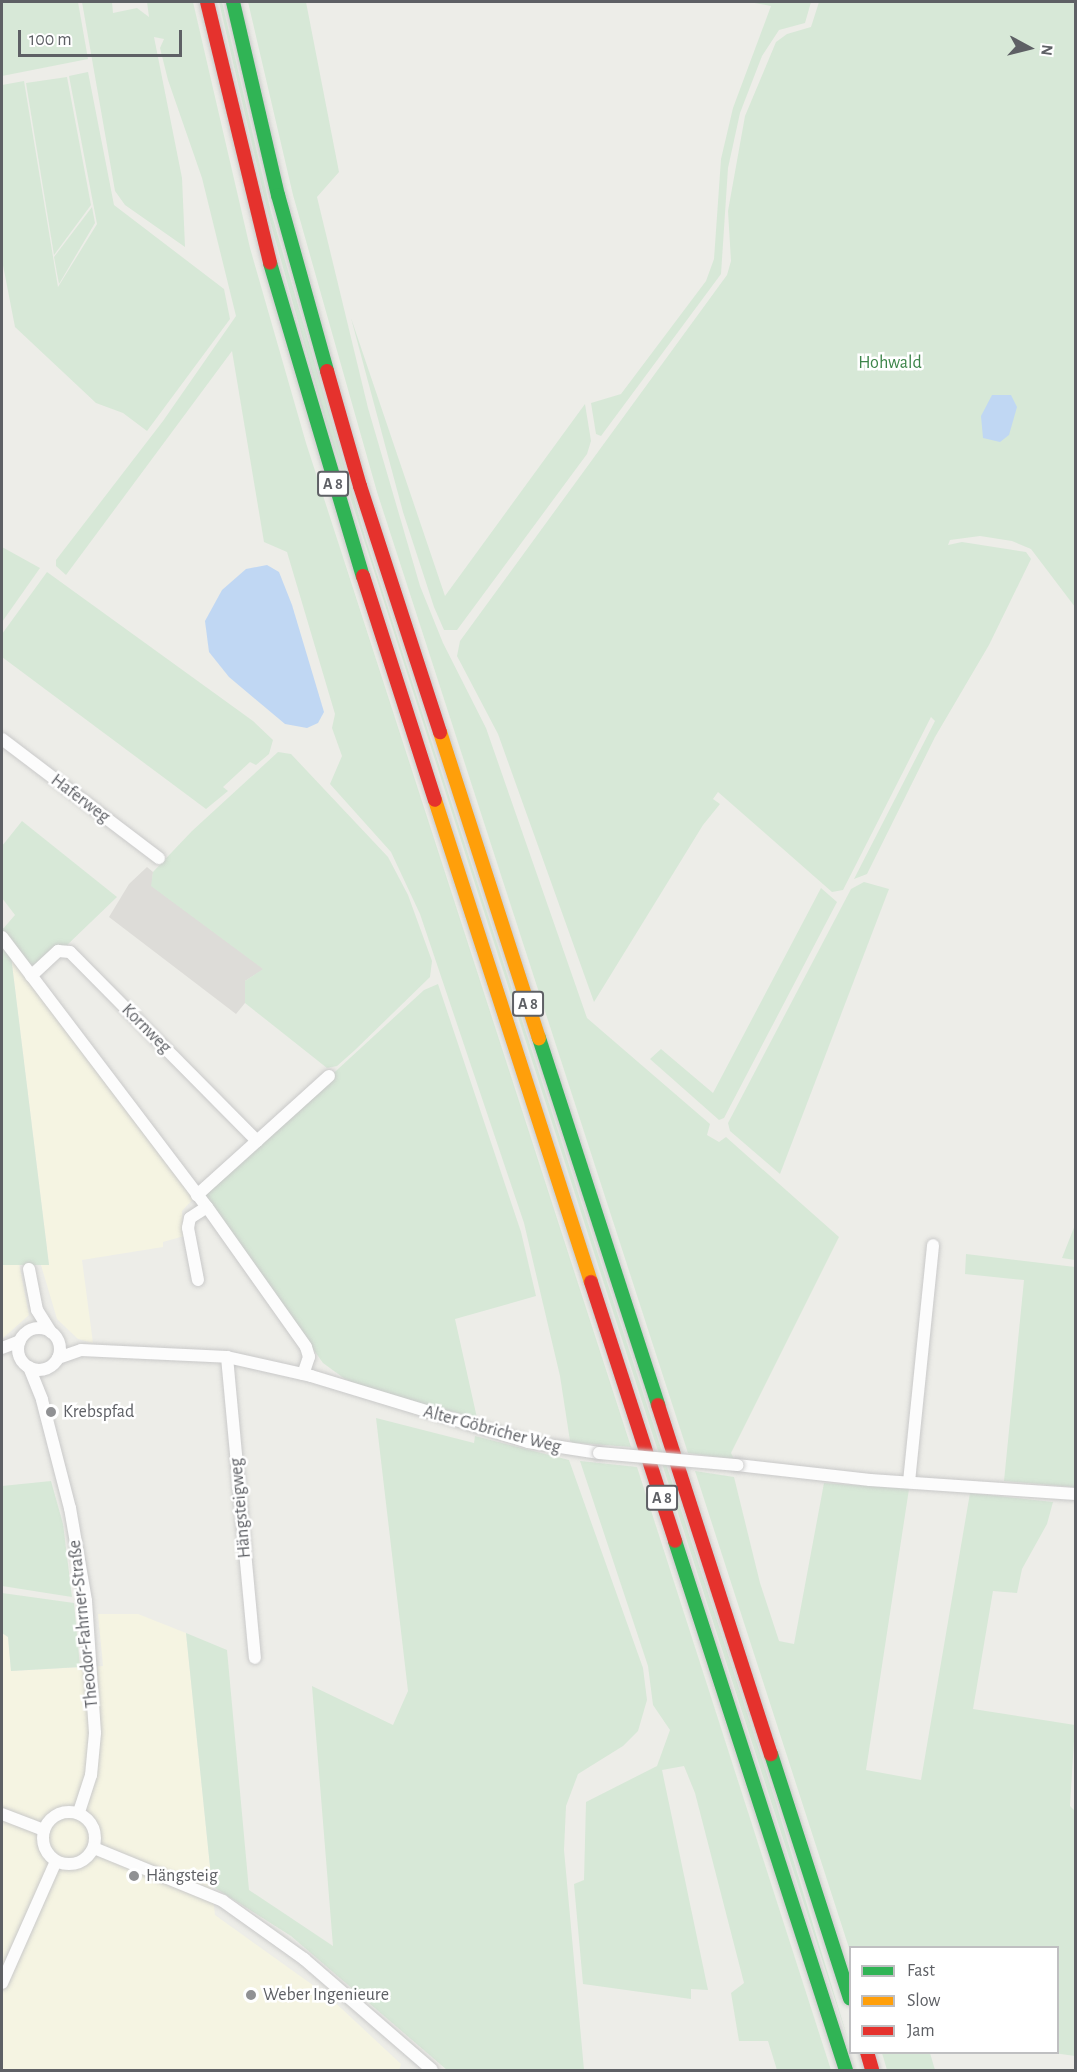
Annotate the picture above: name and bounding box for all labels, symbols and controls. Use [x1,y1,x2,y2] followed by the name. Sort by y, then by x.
[21,18,184,56] scale bar
[999,18,1059,78] north arrow
[29,31,72,49] text: 100 m
[1038,44,1055,57] text: N
[858,352,922,374] park label: Hohwald
[316,471,350,497] road number: A 8
[46,770,114,828] street label: Haferweg
[512,991,544,1017] road number: A 8
[117,1000,175,1058] street label: Kornweg
[63,1401,134,1423] place label: Krebspfad
[421,1401,563,1459] street label: Alter Göbricher Weg
[44,1405,58,1419] marker: Krebspfad
[226,1457,256,1559] street label: Hängsteigweg
[646,1485,678,1511] road number: A 8
[64,1539,104,1709] street label: Theodor-Fahrner-Straße
[146,1865,218,1887] place label: Hängsteig
[127,1869,141,1883] marker: Hängsteig
[849,1946,1059,2054] legend
[907,1962,935,1980] text: Fast
[263,1984,389,2006] place label: Weber Ingenieure
[244,1988,258,2002] marker: Weber Ingenieure
[907,1992,940,2010] text: Slow
[907,2022,935,2040] text: Jam

